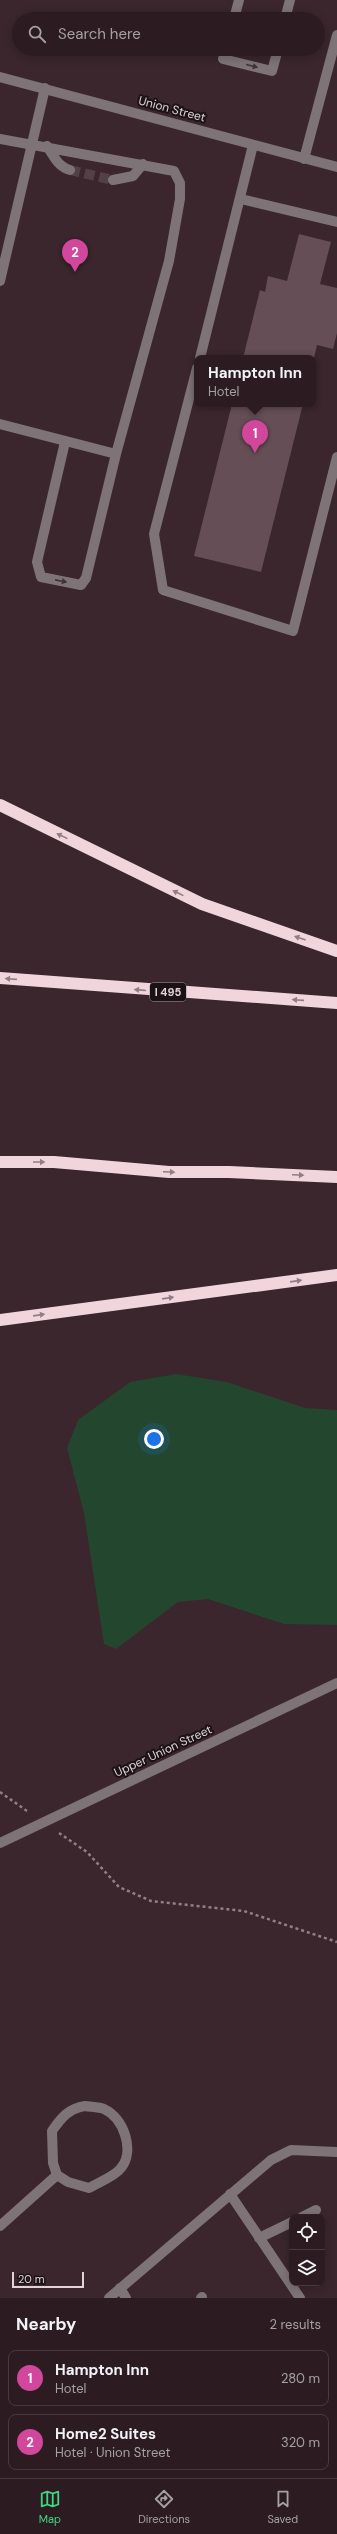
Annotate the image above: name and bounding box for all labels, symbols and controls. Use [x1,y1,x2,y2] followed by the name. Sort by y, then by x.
[12,12,325,56] search box
[26,23,48,45] icon: search
[58,24,141,44] text: Search here
[245,63,258,69] one-way arrow
[137,92,208,126] street label: Union Street
[62,239,88,272] pin: 2
[194,355,316,407] popup
[208,363,302,383] text: Hampton Inn
[208,383,240,400] text: Hotel
[242,420,268,453] pin: 1
[55,578,67,584] one-way arrow
[56,833,67,839] one-way arrow
[173,890,184,896] one-way arrow
[294,935,306,941] one-way arrow
[4,976,17,982] one-way arrow
[150,983,186,1001] road number: I 495
[134,987,146,993] one-way arrow
[292,997,304,1004] one-way arrow
[33,1159,46,1165] one-way arrow
[163,1169,176,1175] one-way arrow
[292,1172,305,1178] one-way arrow
[290,1278,302,1284] one-way arrow
[161,1295,174,1301] one-way arrow
[33,1312,45,1318] one-way arrow
[144,1429,164,1449] your location
[112,1721,215,1781] street label: Upper Union Street
[289,2214,325,2286] map controls
[289,2214,325,2250] button: locate
[289,2250,325,2286] button: layers
[12,2270,84,2289] scale bar
[18,2272,44,2286] text: 20 m
[16,2313,76,2335] text: Nearby
[270,2316,321,2333] text: 2 results
[55,2360,149,2380] text: Hampton Inn
[28,2370,32,2387] text: 1
[281,2370,320,2387] text: 280 m
[55,2380,87,2397] text: Hotel
[55,2424,156,2444] text: Home2 Suites
[26,2434,34,2451] text: 2
[281,2434,320,2451] text: 320 m
[55,2444,171,2461] text: Hotel · Union Street
[39,2488,61,2526] tab: Map
[138,2488,190,2526] tab: Directions
[267,2488,298,2526] tab: Saved

